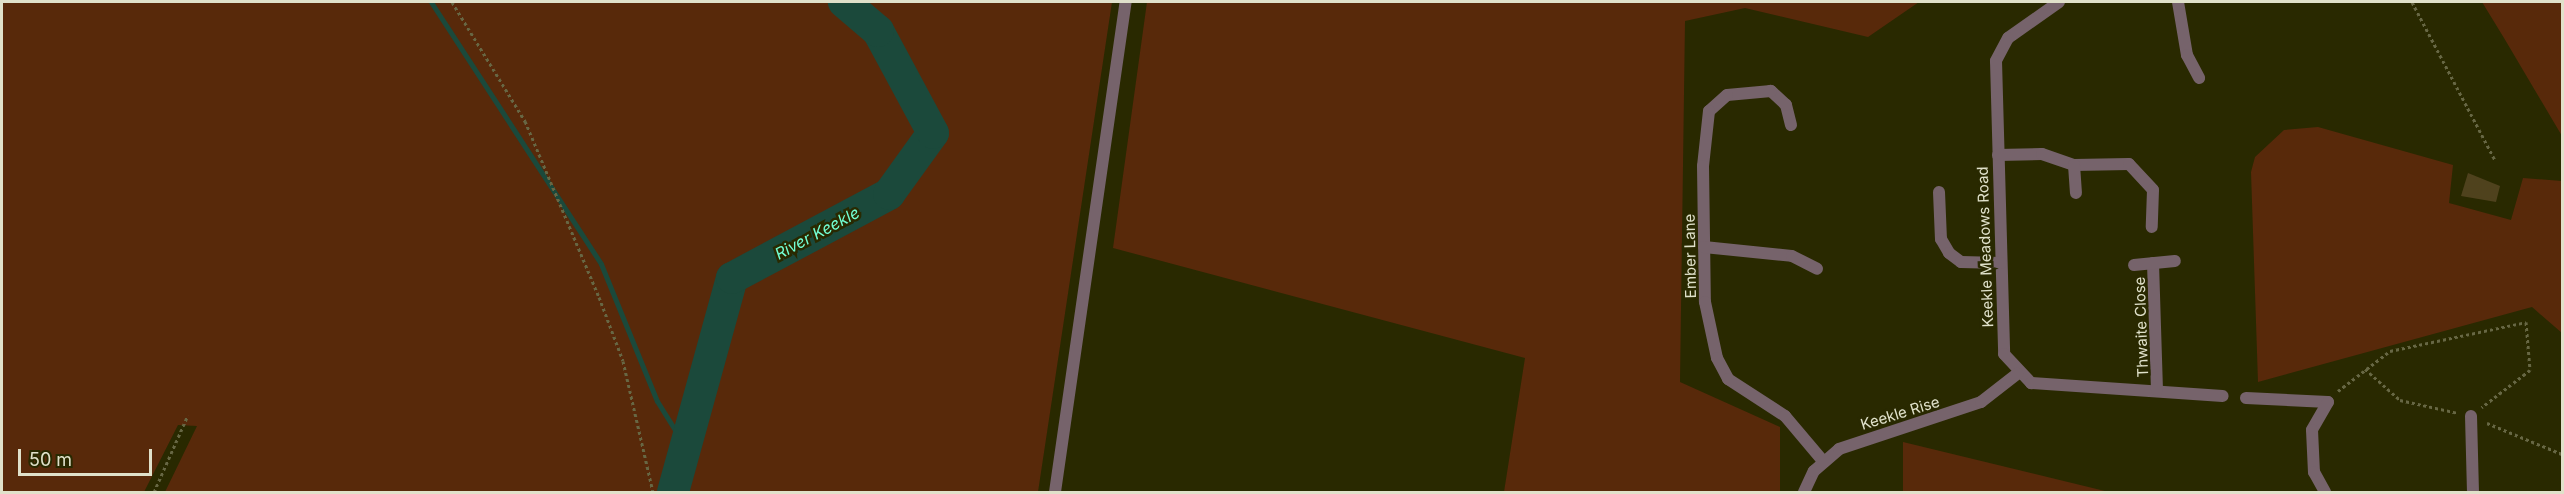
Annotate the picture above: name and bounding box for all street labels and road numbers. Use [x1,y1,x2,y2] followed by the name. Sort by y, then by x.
[1973,166,1997,328] street label: Keekle Meadows Road
[1680,214,1700,298] street label: Ember Lane
[2130,276,2152,378] street label: Thwaite Close
[1858,392,1942,434] street label: Keekle Rise

